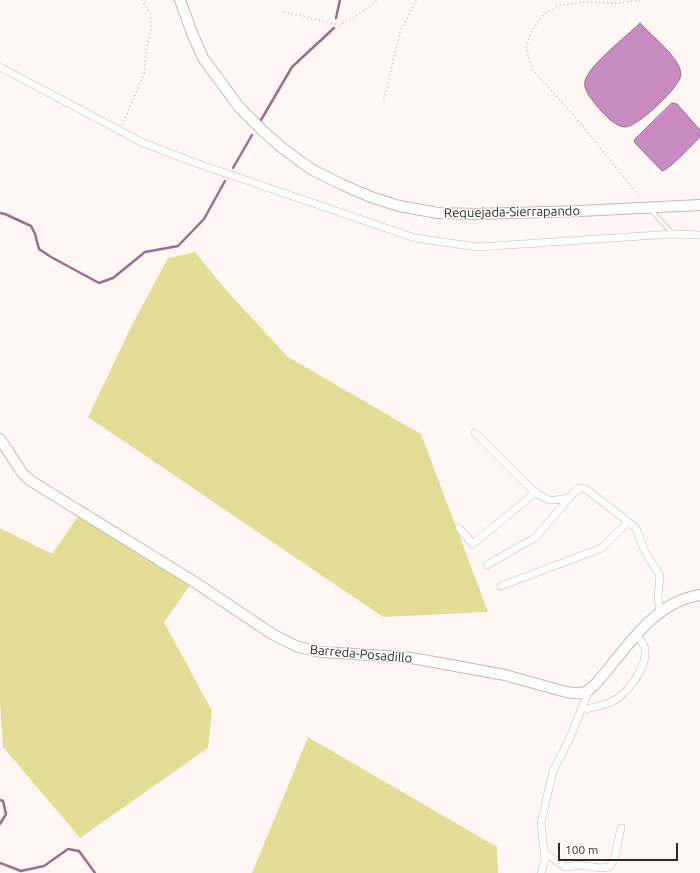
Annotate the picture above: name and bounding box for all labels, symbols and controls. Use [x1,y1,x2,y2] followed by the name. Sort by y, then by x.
[444,203,580,221] street label: Requejada-Sierrapando
[309,642,413,666] street label: Barreda-Posadillo
[560,835,680,861] scale bar
[565,843,598,856] text: 100 m

